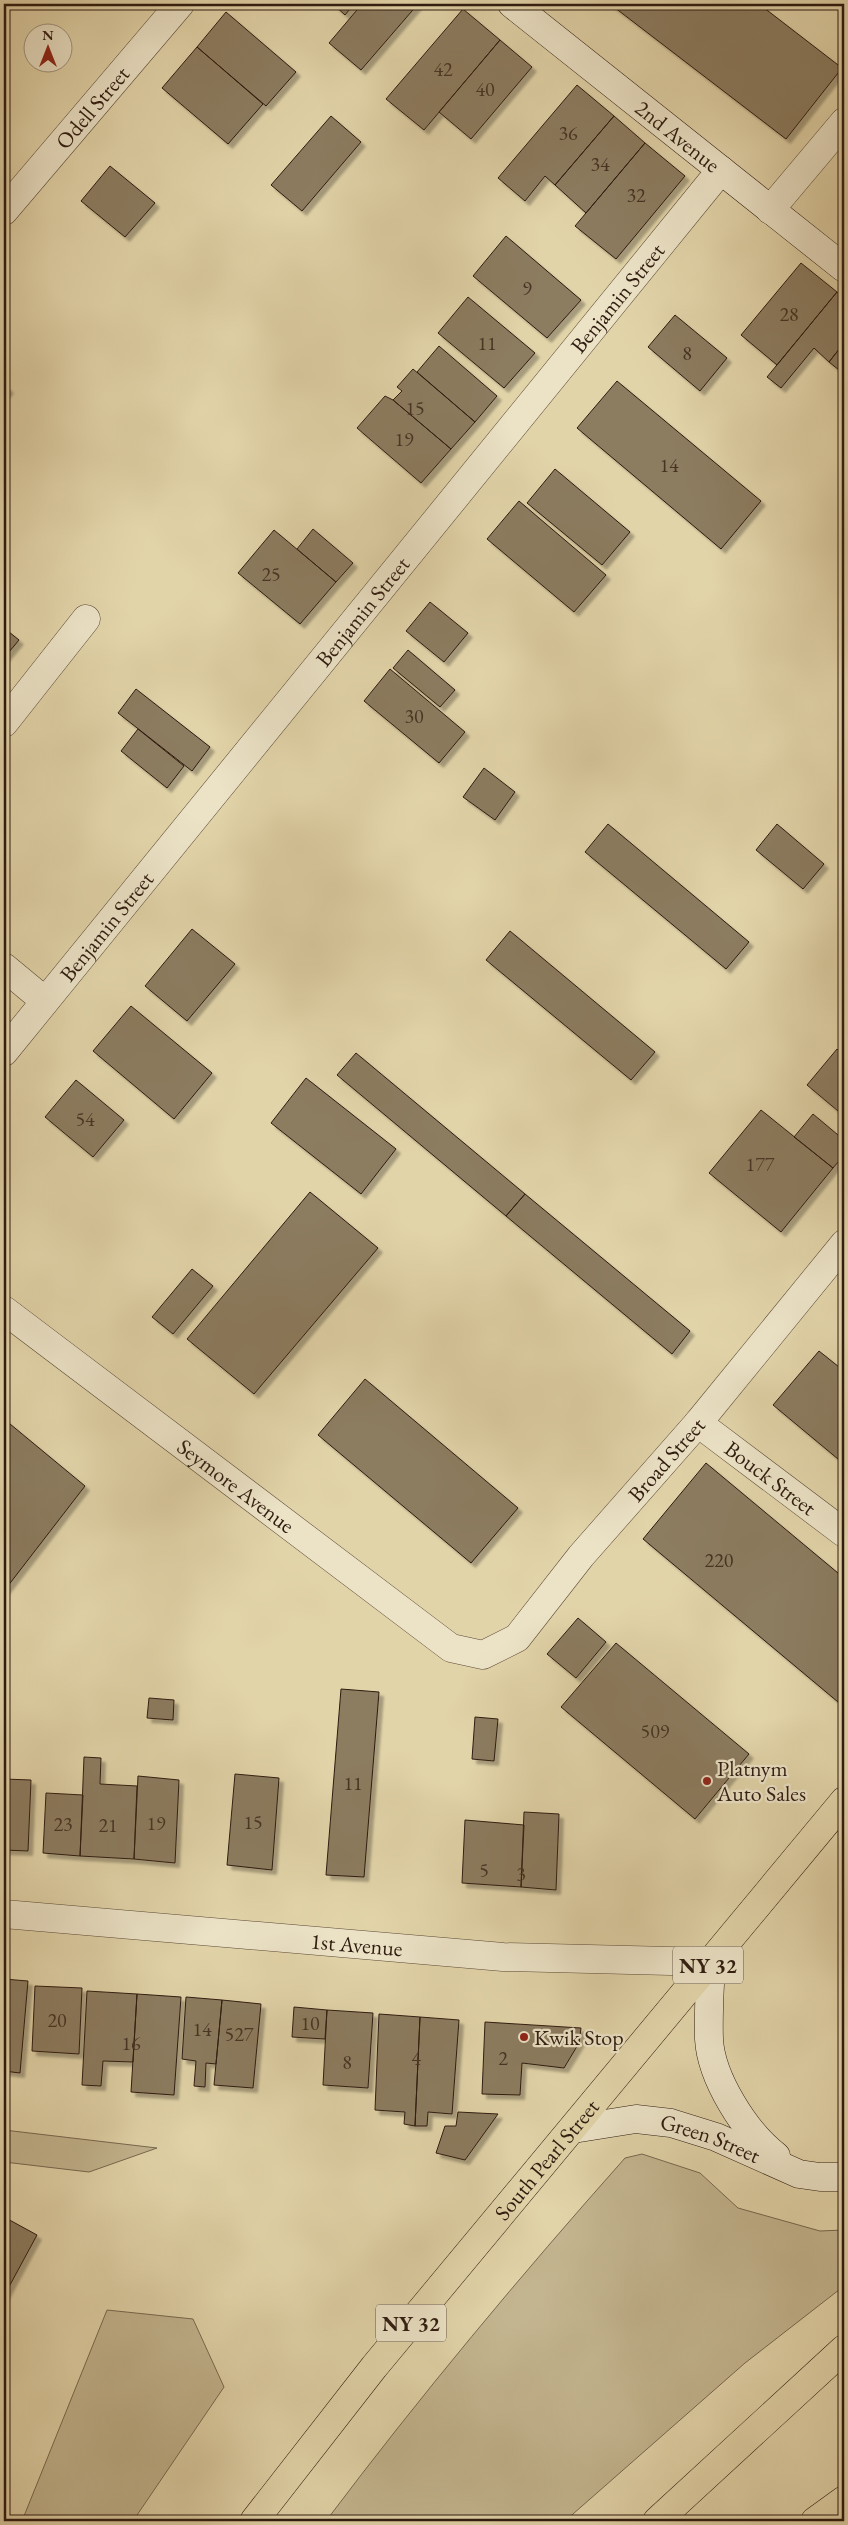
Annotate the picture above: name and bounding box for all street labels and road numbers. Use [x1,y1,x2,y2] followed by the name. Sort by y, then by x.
[49,60,136,155] street label: Odell Street
[629,93,727,179] street label: 2nd Avenue
[564,237,671,359] street label: Benjamin Street
[309,550,416,672] street label: Benjamin Street
[53,865,160,987] street label: Benjamin Street
[621,1411,711,1508] street label: Broad Street
[172,1432,301,1540] street label: Seymore Avenue
[719,1434,822,1522] street label: Bouck Street
[310,1926,404,1963] street label: 1st Avenue
[673,1946,743,1984] road number: NY 32
[488,2093,605,2226] street label: South Pearl Street
[659,2107,765,2170] street label: Green Street
[376,2304,446,2342] road number: NY 32

